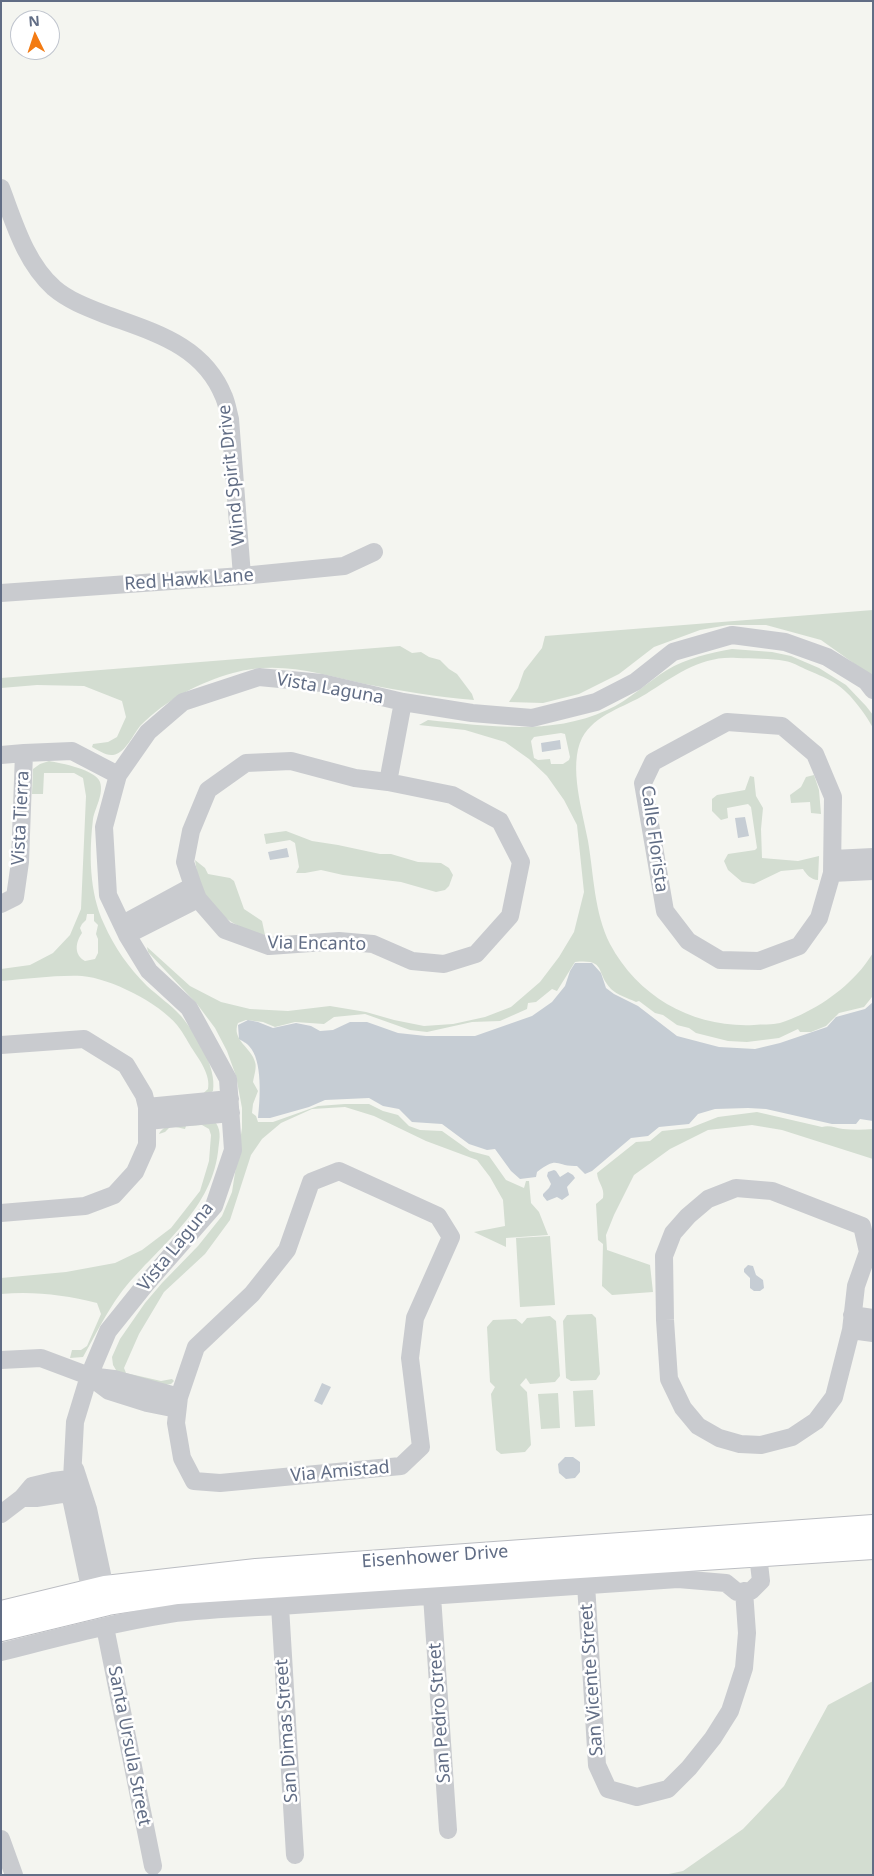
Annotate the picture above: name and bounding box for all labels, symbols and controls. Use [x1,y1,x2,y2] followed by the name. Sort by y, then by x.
[10,10,60,60] north arrow
[28,11,40,30] text: N
[214,403,250,547] street label: Wind Spirit Drive
[124,565,254,595] street label: Red Hawk Lane
[275,669,385,709] street label: Vista Laguna
[8,770,34,866] street label: Vista Tierra
[636,784,672,894] street label: Calle Florista
[268,932,366,956] street label: Via Encanto
[134,1198,218,1296] street label: Vista Laguna
[290,1457,390,1487] street label: Via Amistad
[361,1541,509,1573] street label: Eisenhower Drive
[576,1603,608,1757] street label: San Vicente Street
[424,1642,456,1784] street label: San Pedro Street
[271,1658,303,1804] street label: San Dimas Street
[103,1664,155,1828] street label: Santa Ursula Street

